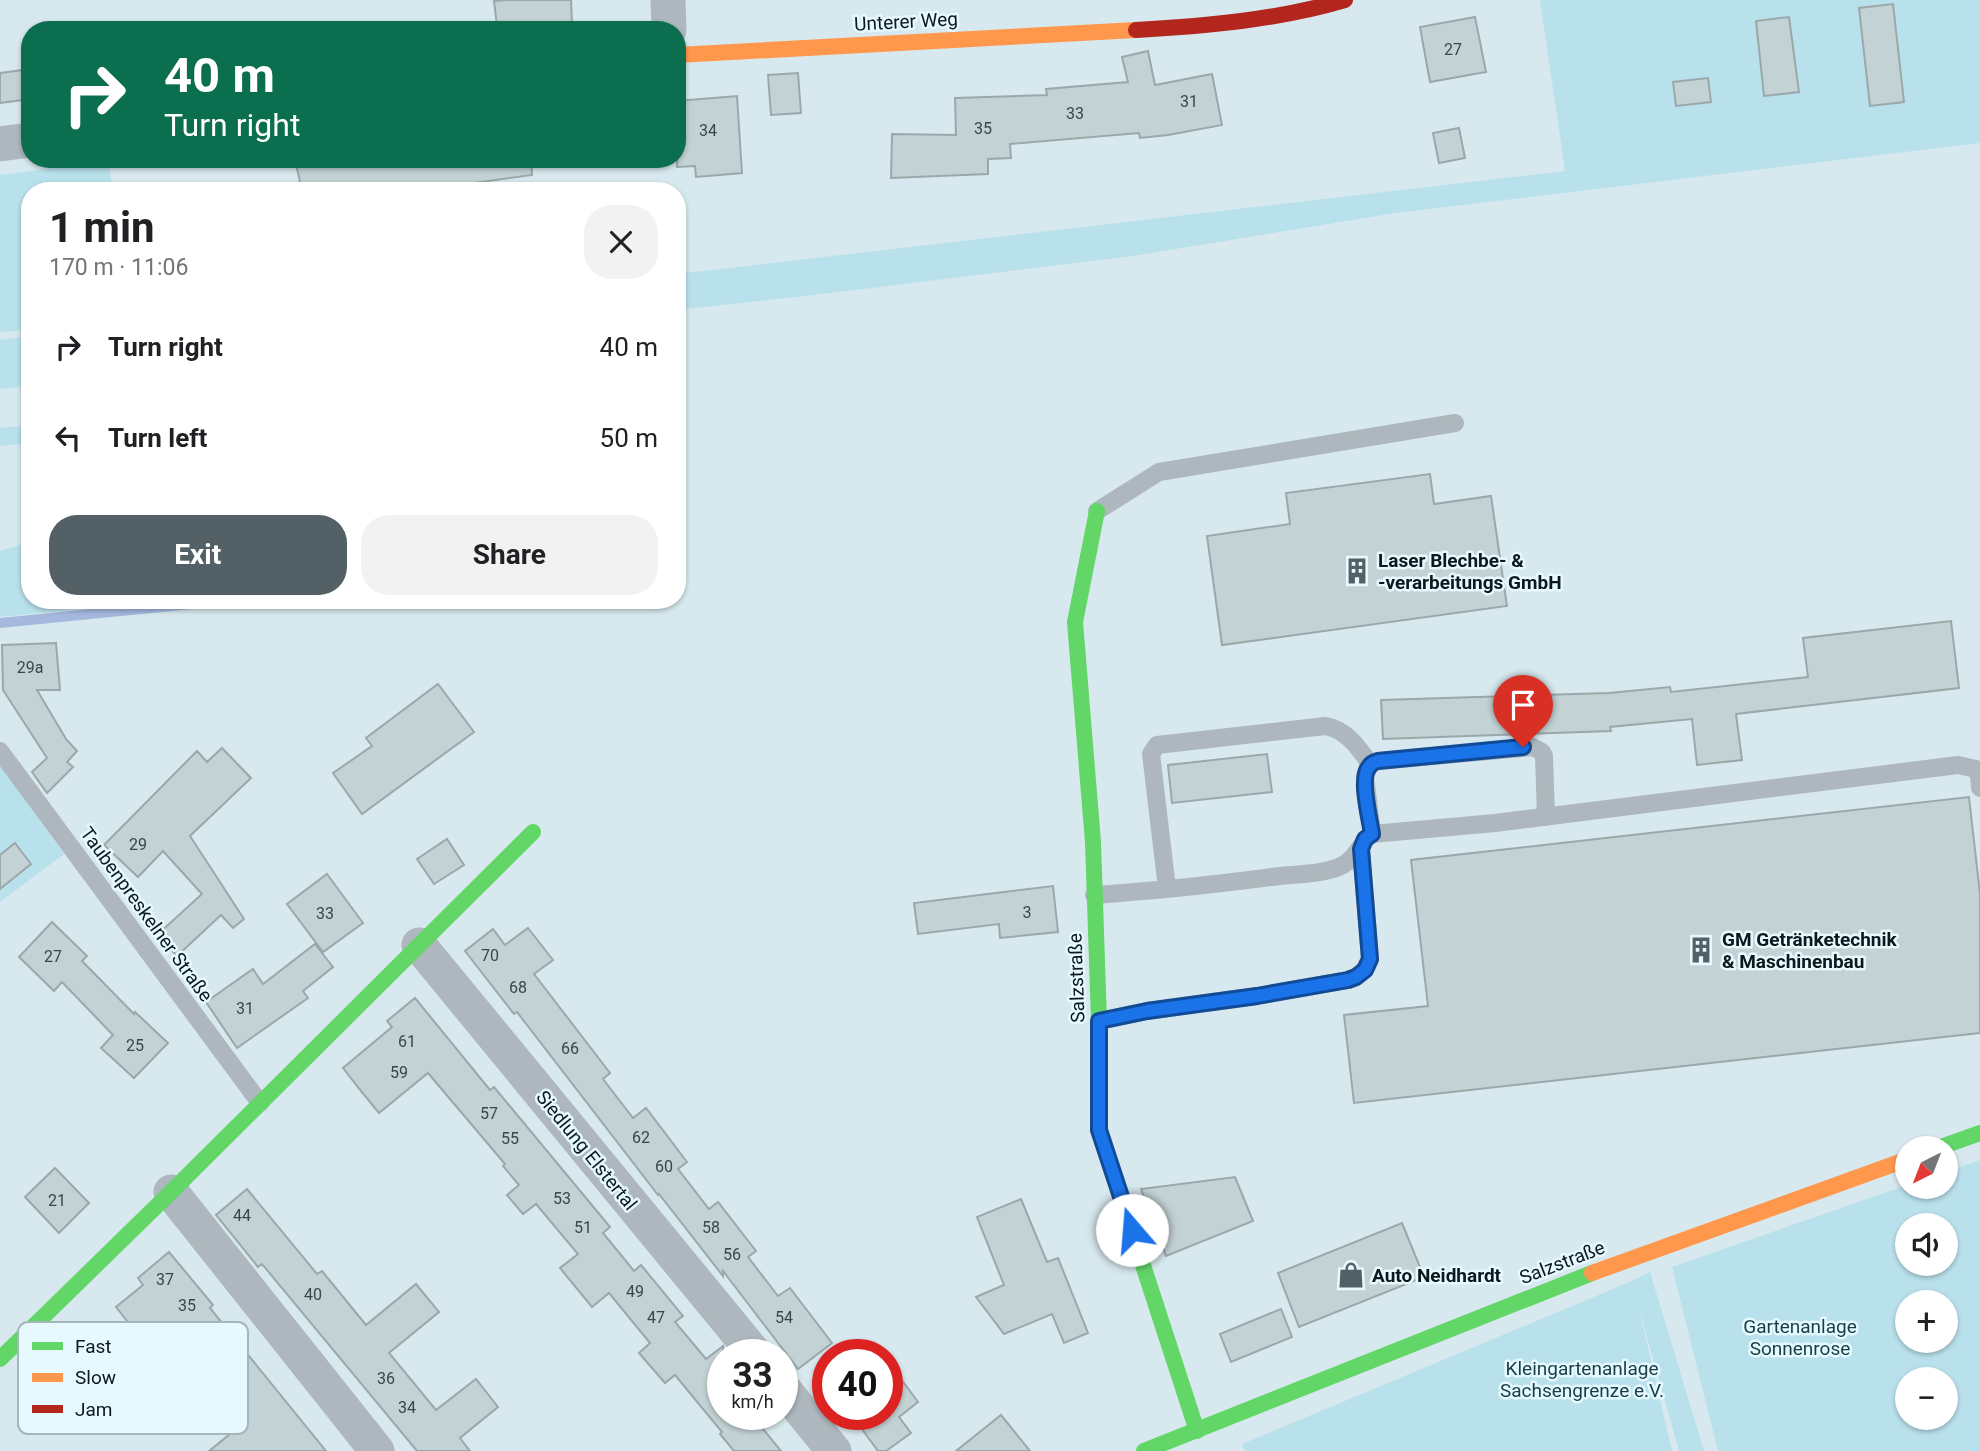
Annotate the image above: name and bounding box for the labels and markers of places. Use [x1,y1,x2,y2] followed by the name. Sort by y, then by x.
[1378,549,1562,594] place label: Laser Blechbe- & -verarbeitungs GmbH
[1342,556,1372,586] building icon: Laser Blechbe- & -verarbeitungs GmbH
[1493,675,1553,747] pin
[1722,928,1898,973] place label: GM Getränketechnik & Maschinenbau
[1686,935,1716,965] building icon: GM Getränketechnik & Maschinenbau
[1336,1260,1366,1290] shop icon: Auto Neidhardt
[1372,1264,1502,1287] place label: Auto Neidhardt

